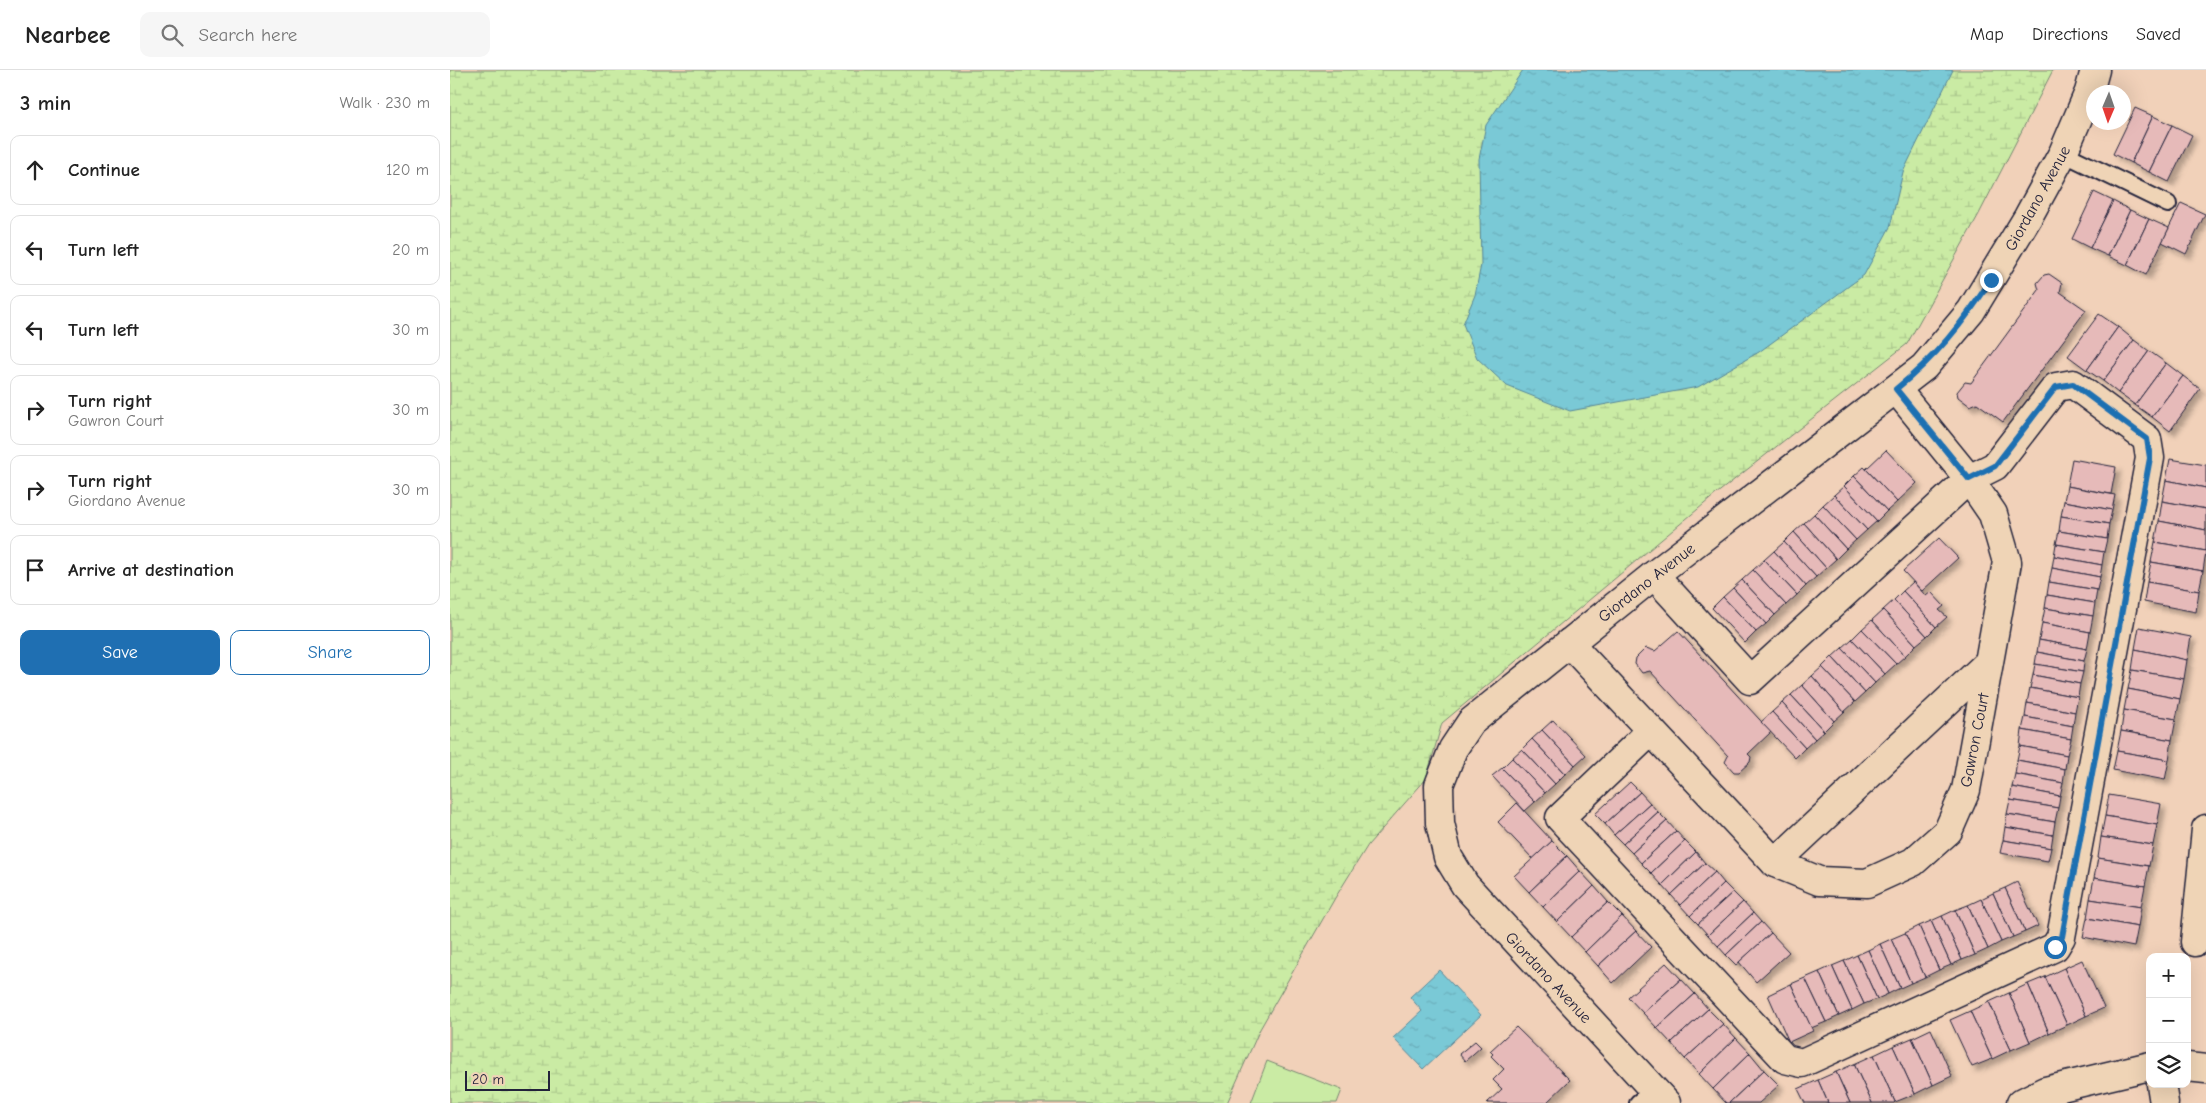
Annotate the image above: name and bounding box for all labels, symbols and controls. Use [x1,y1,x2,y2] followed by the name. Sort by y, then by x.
[140,12,490,57] search box
[25,21,110,49] text: Nearbee
[158,21,186,49] icon: search
[198,24,297,46] text: Search here
[1970,24,2004,45] text: Map
[2032,24,2108,45] text: Directions
[2136,24,2181,45] text: Saved
[2086,85,2131,130] north arrow
[20,91,71,115] text: 3 min
[339,94,430,112] text: Walk · 230 m
[2002,143,2074,254] street label: Giordano Avenue
[21,156,49,184] icon: ahead
[68,159,140,181] text: Continue
[386,161,429,179] text: 120 m
[21,236,49,264] icon: left
[68,239,139,261] text: Turn left
[392,241,429,259] text: 20 m
[1980,269,2003,292] route end
[21,316,49,344] icon: left
[68,319,139,341] text: Turn left
[393,321,429,339] text: 30 m
[68,390,152,412] text: Turn right
[21,396,49,424] icon: right
[393,401,429,419] text: 30 m
[68,412,163,430] text: Gawron Court
[68,470,152,492] text: Turn right
[21,476,49,504] icon: right
[393,481,429,499] text: 30 m
[68,492,186,510] text: Giordano Avenue
[1595,540,1698,626] street label: Giordano Avenue
[21,556,49,584] icon: arrive
[68,559,234,581] text: Arrive at destination
[20,630,220,675] button: Save
[230,630,430,675] button: Share
[1957,691,1993,789] street label: Gawron Court
[1502,929,1595,1027] street label: Giordano Avenue
[2044,936,2067,959] route start
[2146,953,2191,1088] map controls
[2146,953,2191,998] button: +
[2146,998,2191,1043] button: −
[2146,1043,2191,1088] button: layers
[465,1068,550,1091] scale bar
[472,1071,504,1088] text: 20 m

